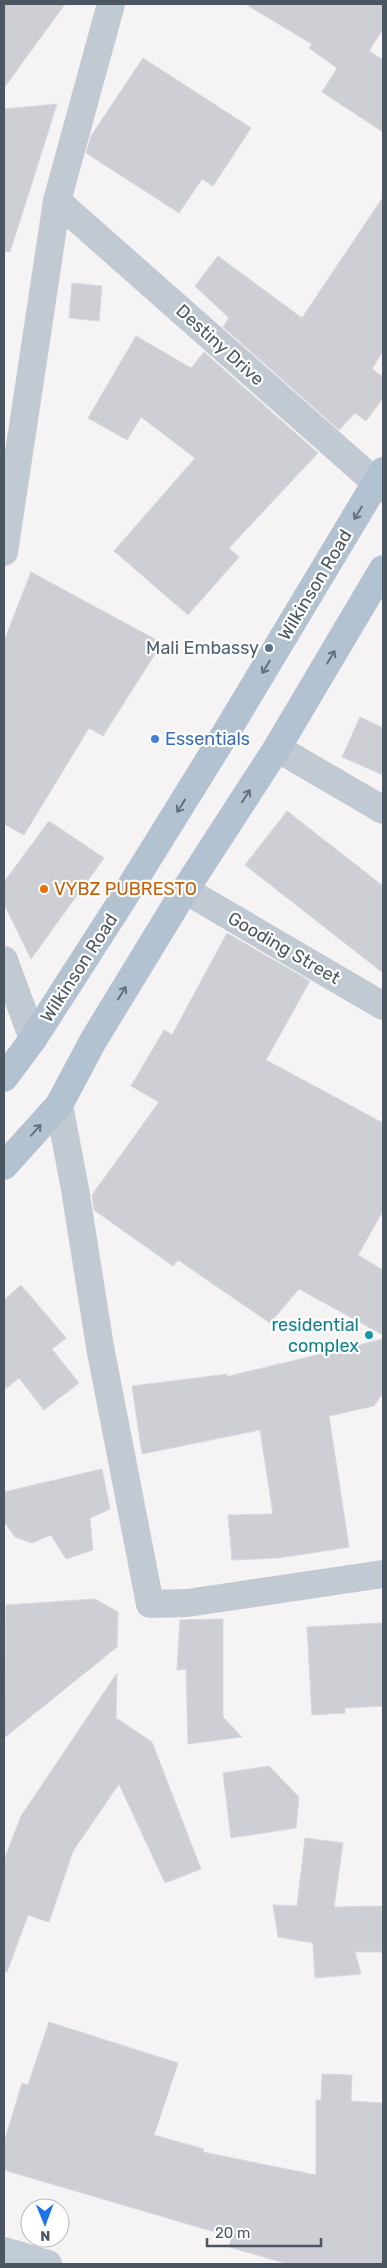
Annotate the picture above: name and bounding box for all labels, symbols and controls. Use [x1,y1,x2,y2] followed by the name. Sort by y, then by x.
[171,300,269,390] street label: Destiny Drive
[352,505,362,519] one-way arrow
[273,526,357,644] street label: Wilkinson Road
[146,637,259,659] place label: Mali Embassy
[263,642,275,654] marker: Mali Embassy
[326,651,336,665] one-way arrow
[260,660,270,674] one-way arrow
[165,728,250,750] place label: Essentials
[149,733,161,745] marker: Essentials
[240,789,251,803] one-way arrow
[176,798,186,812] one-way arrow
[54,878,197,900] place label: VYBZ PUBRESTO
[38,883,50,895] marker: VYBZ PUBRESTO
[224,907,344,989] street label: Gooding Street
[36,910,122,1026] street label: Wilkinson Road
[117,986,127,1000] one-way arrow
[30,1124,41,1137] one-way arrow
[271,1314,359,1357] place label: residential complex
[363,1329,375,1341] marker: residential complex
[20,2198,70,2248] north arrow
[207,2216,321,2248] scale bar
[215,2224,250,2242] text: 20 m
[40,2227,50,2244] text: N

